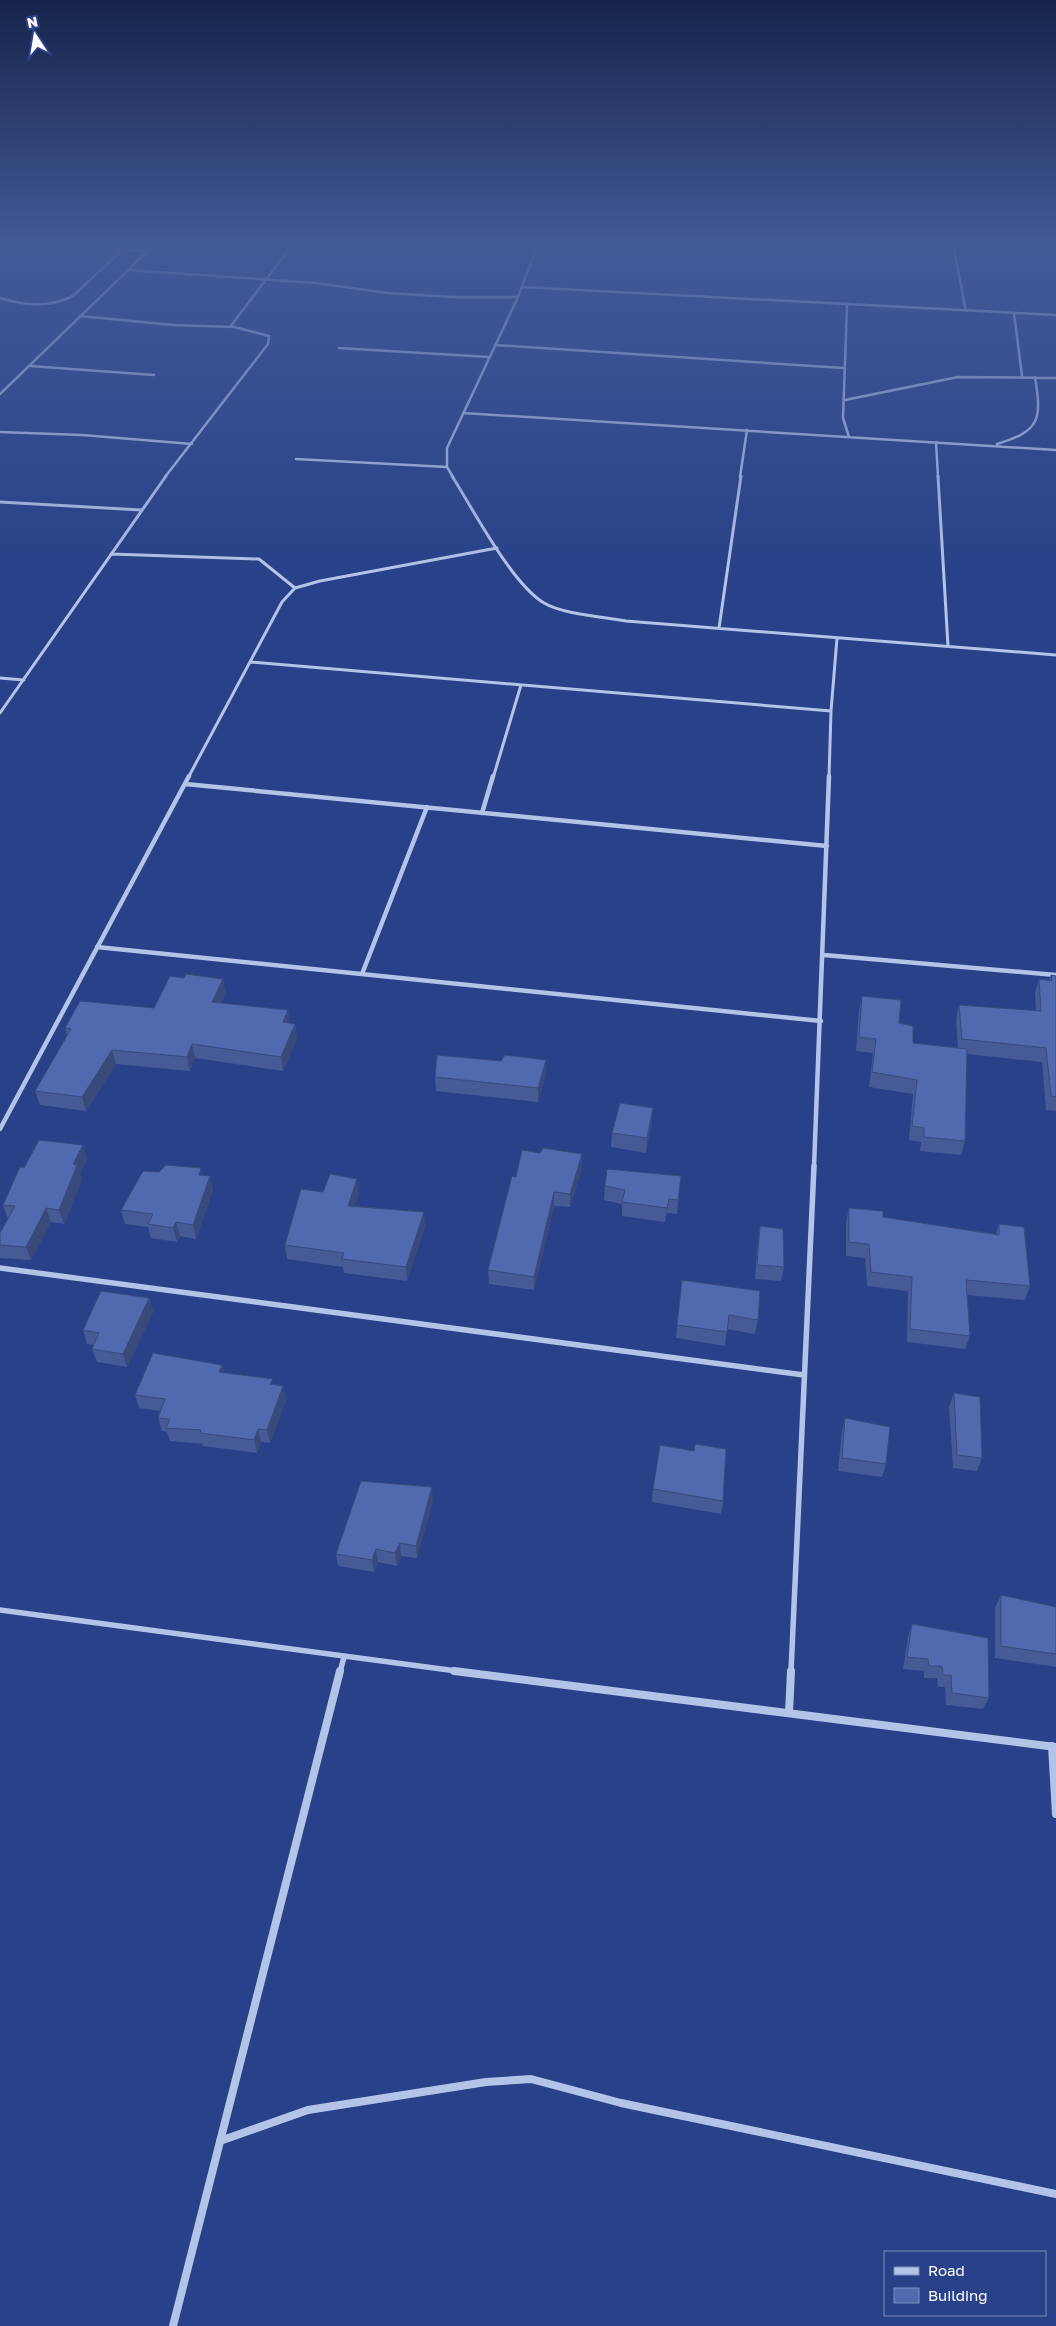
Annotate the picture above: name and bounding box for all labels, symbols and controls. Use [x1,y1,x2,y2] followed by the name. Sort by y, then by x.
[10,10,60,60] north arrow
[25,12,39,31] text: N
[884,2251,1046,2316] legend
[928,2261,965,2279] text: Road
[928,2286,988,2304] text: Building

